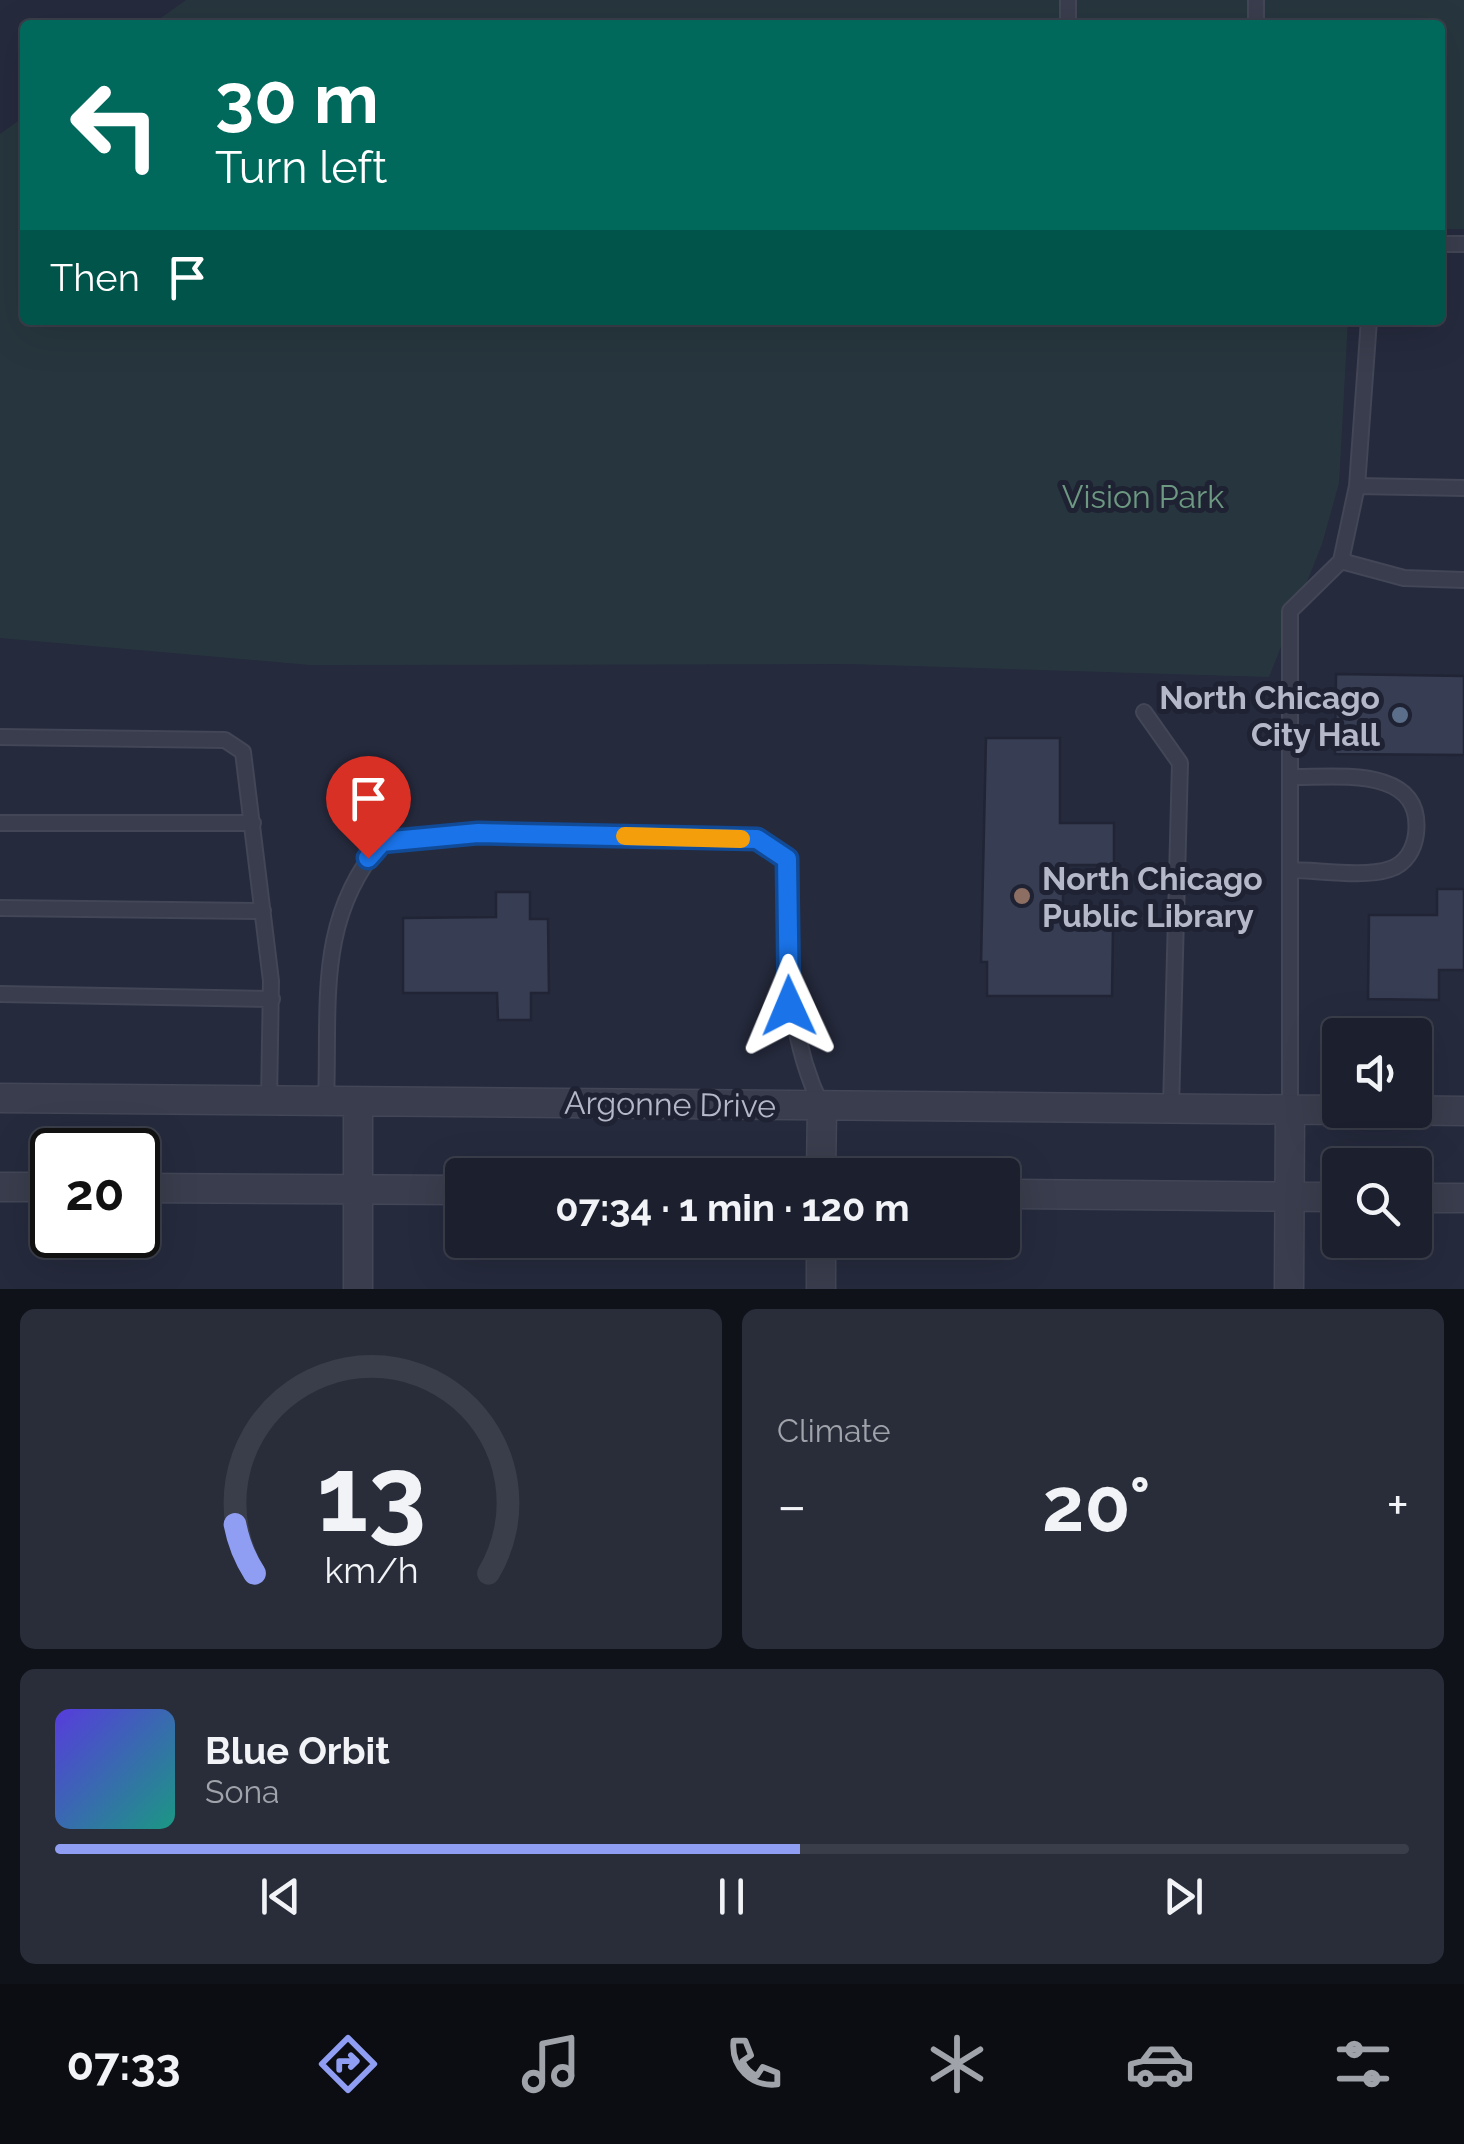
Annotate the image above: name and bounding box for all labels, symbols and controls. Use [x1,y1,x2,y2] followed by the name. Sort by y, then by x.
[215,57,379,139] text: 30 m
[50,60,180,190] icon: left
[215,141,387,194] text: Turn left
[160,250,215,305] icon: arrive
[50,255,140,300] text: Then
[1062,478,1224,515] park label: Vision Park
[1159,679,1381,753] place label: North Chicago City Hall
[1389,704,1411,726] marker: North Chicago City Hall
[326,756,411,859] pin
[341,771,396,826] icon: arrive
[1042,860,1263,934] place label: North Chicago Public Library
[1011,885,1033,907] marker: North Chicago Public Library
[737,954,841,1058] position arrow
[1322,1018,1432,1258] map controls
[1322,1018,1432,1128] button: sound
[564,1084,776,1124] street label: Argonne Drive
[30,1128,160,1258] speed limit sign: 20
[1322,1148,1432,1258] button: search
[555,1185,910,1230] text: 07:34 · 1 min · 120 m
[777,1412,891,1449] text: Climate
[316,1433,426,1555] text: 13
[1042,1460,1151,1549] text: 20°
[777,1473,807,1538] text: −
[1386,1473,1409,1538] text: +
[324,1549,418,1591] text: km/h
[205,1728,390,1773] text: Blue Orbit
[205,1773,280,1810] text: Sona
[253,1869,308,1924] icon: previous
[704,1869,759,1924] icon: pause
[1156,1869,1211,1924] icon: next
[313,2029,383,2099] icon: directions
[516,2029,586,2099] icon: music
[719,2029,789,2099] icon: phone
[922,2029,992,2099] icon: climate
[1125,2029,1195,2099] icon: car
[1328,2029,1398,2099] icon: filters
[66,2038,181,2091] text: 07:33

